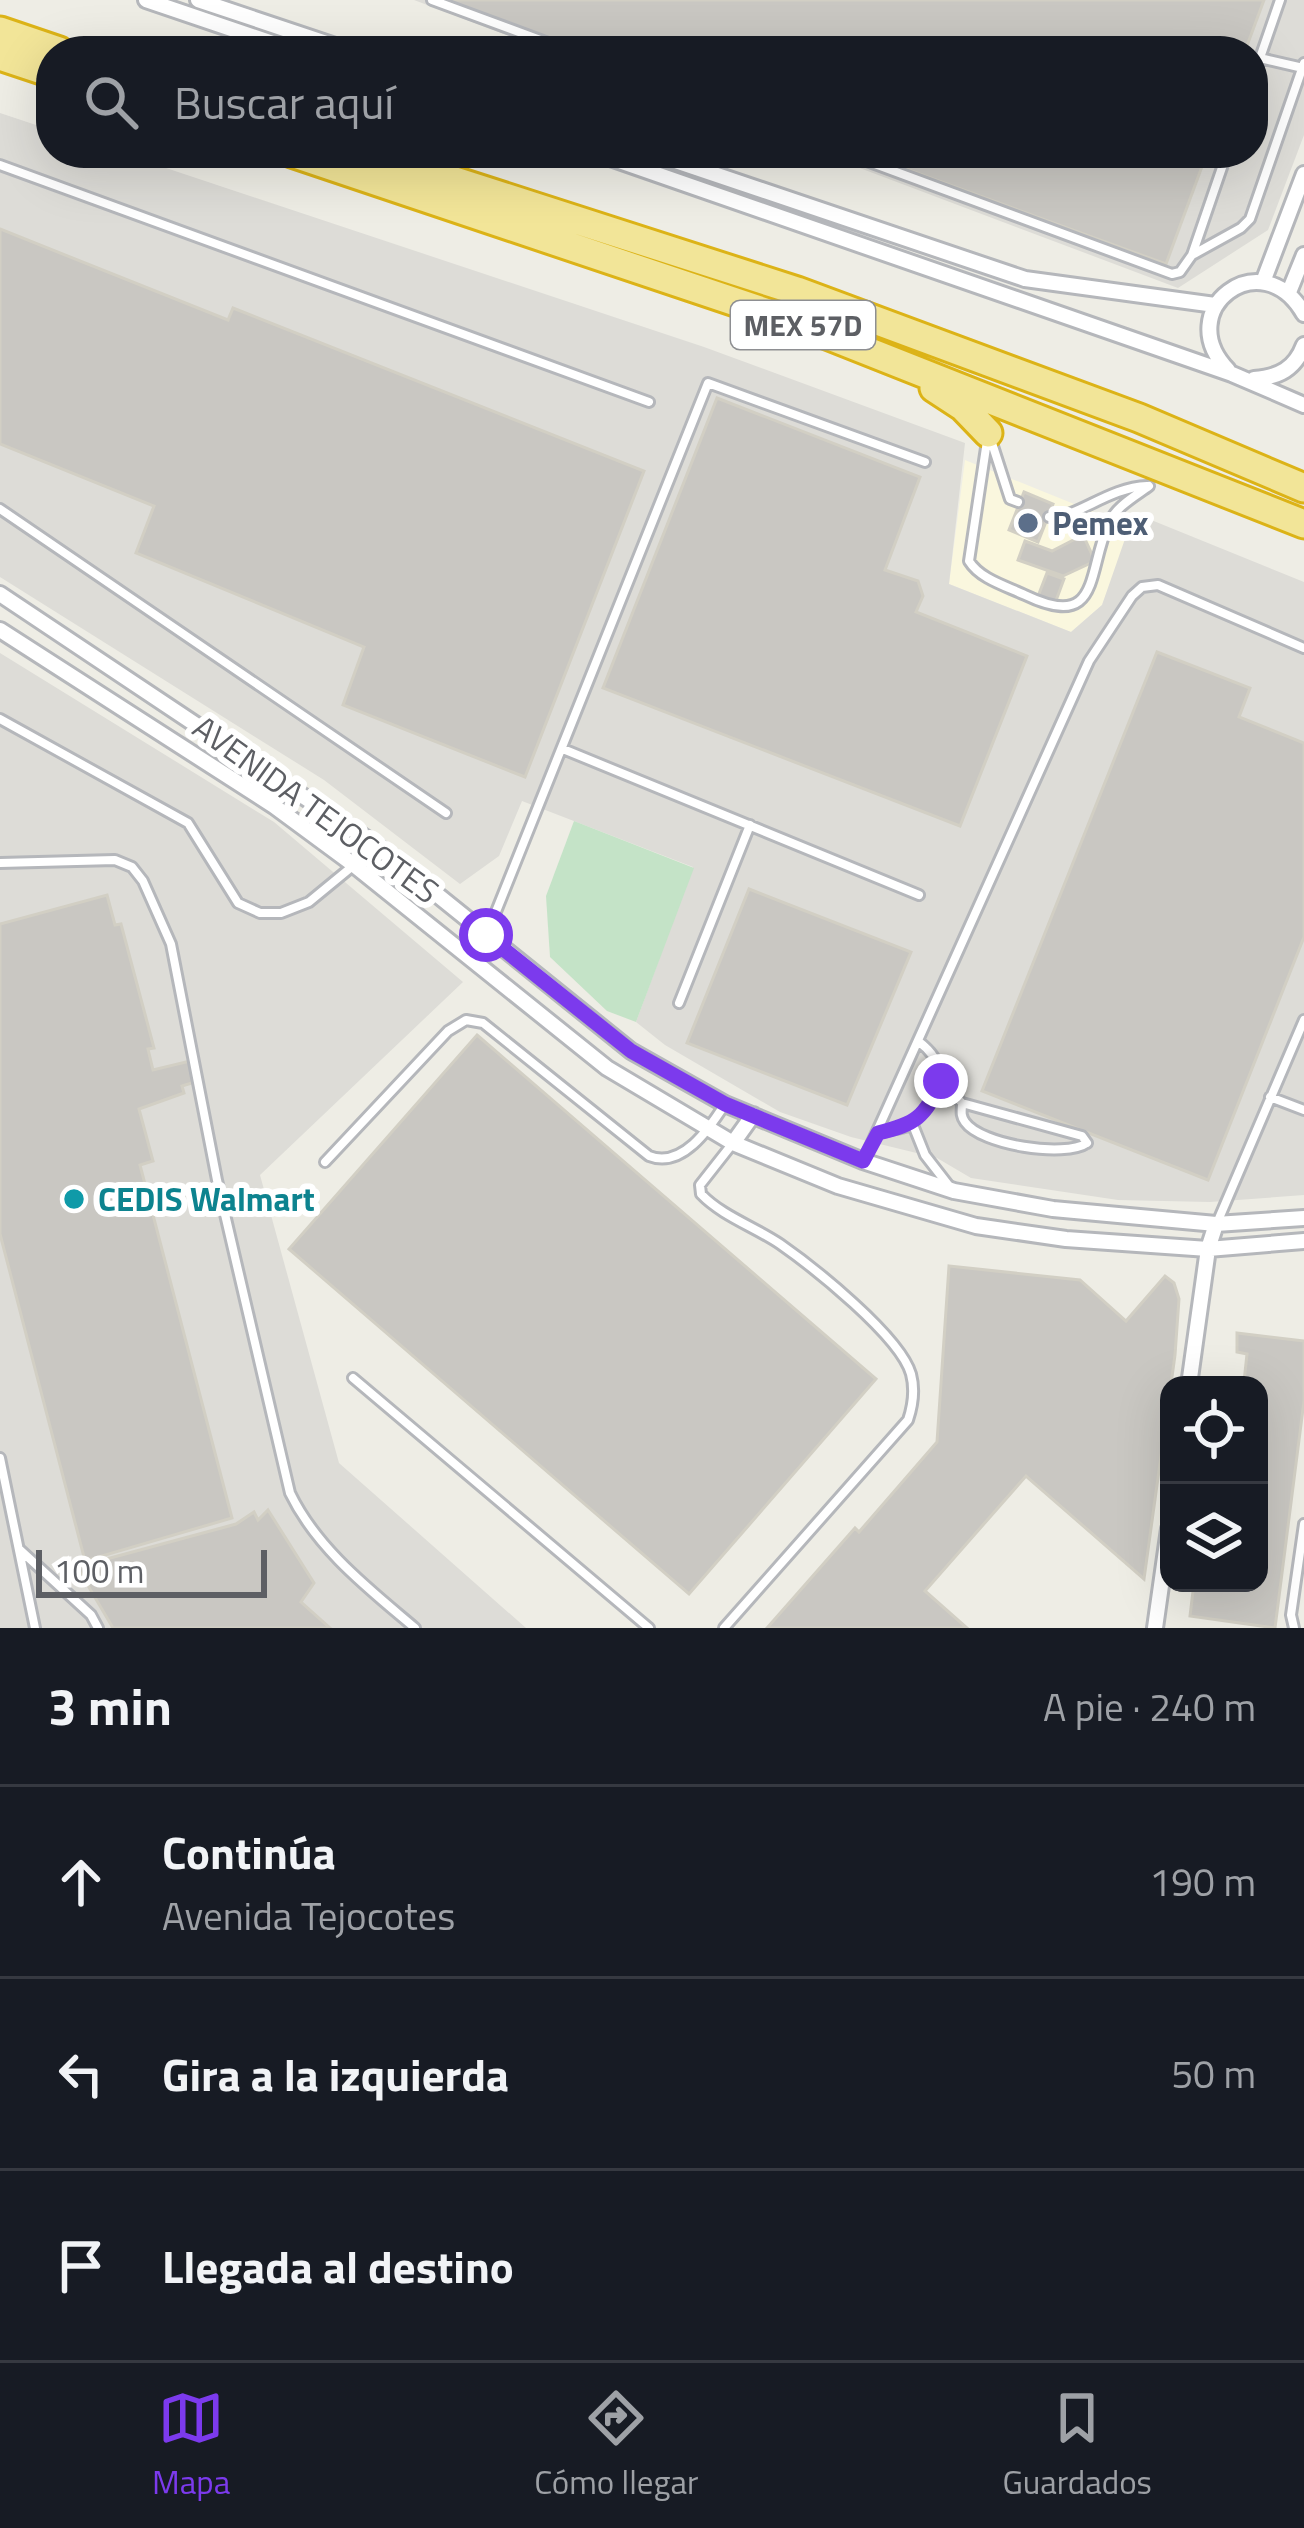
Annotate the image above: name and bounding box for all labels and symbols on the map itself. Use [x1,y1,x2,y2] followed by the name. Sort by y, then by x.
[731,301,875,349] road number: MEX 57D
[1052,498,1149,548] place label: Pemex
[1015,510,1041,536] marker: Pemex
[183,703,449,915] street label: AVENIDA TEJOCOTES
[459,908,513,962] route start
[914,1054,968,1108] route end
[98,1174,315,1224] place label: CEDIS Walmart
[61,1186,87,1212] marker: CEDIS Walmart
[36,1544,267,1597] scale bar

